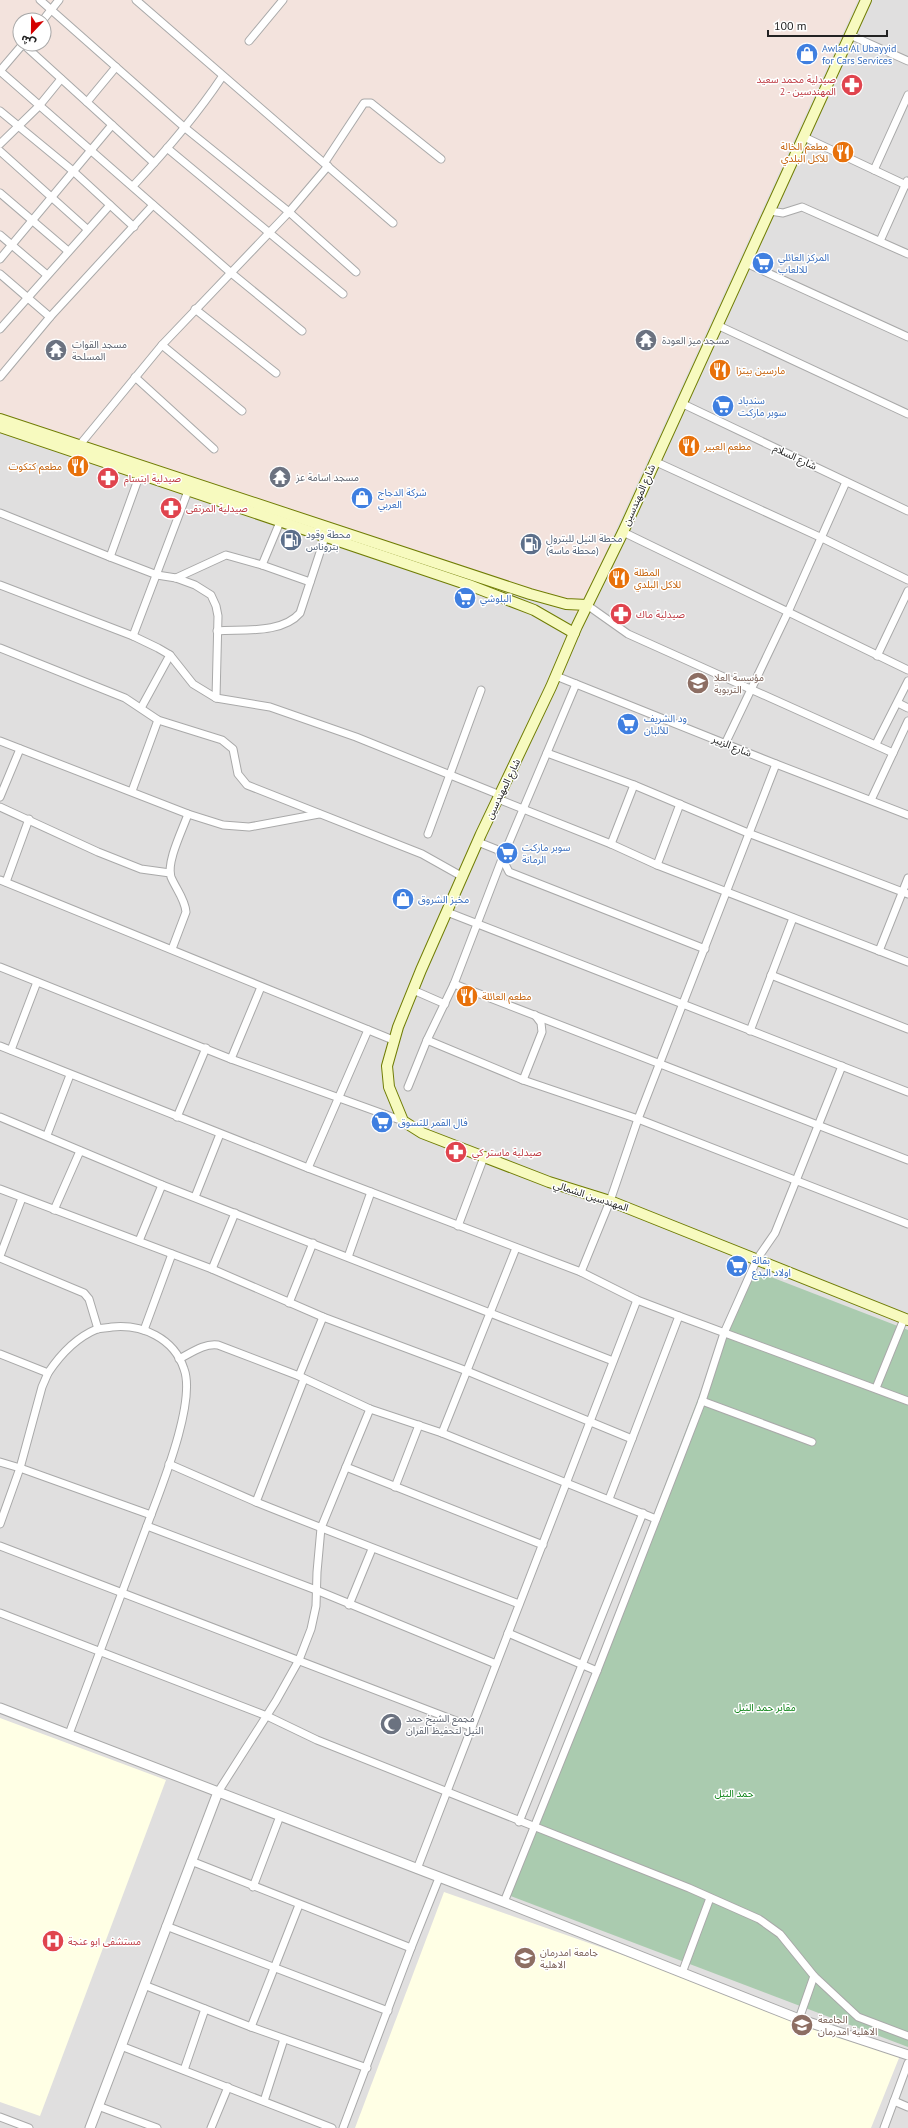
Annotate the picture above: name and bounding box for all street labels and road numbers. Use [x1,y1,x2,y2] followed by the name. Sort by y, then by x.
[770,441,819,475] street label: شارع السلام
[620,462,659,528] street label: شارع المهندسين
[709,732,754,761] street label: شارع الزبير
[483,757,524,822] street label: شارع المهندسين
[551,1178,630,1216] street label: المهندسين الشمالي

